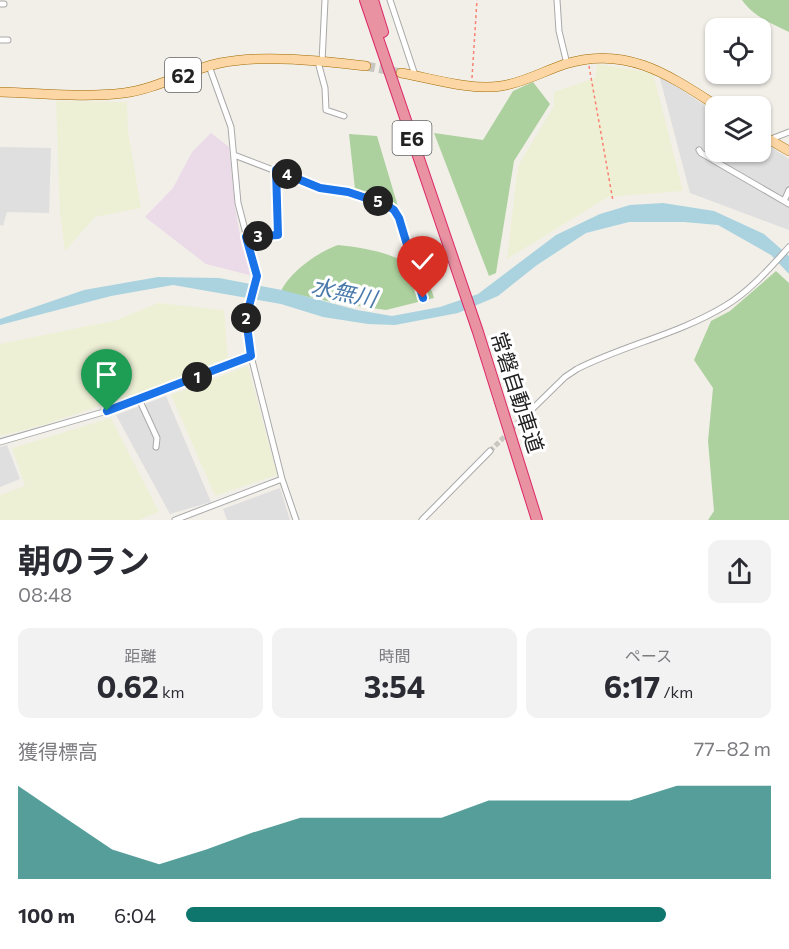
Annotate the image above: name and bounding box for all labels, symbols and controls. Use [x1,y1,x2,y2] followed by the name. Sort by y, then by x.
[705,18,771,162] map controls
[705,18,771,84] button: locate
[165,58,201,92] road number: 62
[705,96,771,162] button: layers
[392,121,432,155] road number: E6
[272,159,302,189] pin: 4
[282,164,292,183] text: 4
[363,186,393,216] pin: 5
[373,191,383,210] text: 5
[243,221,273,251] pin: 3
[253,226,263,245] text: 3
[397,236,448,298] pin
[406,245,439,278] icon: check
[309,272,381,312] water label: 水無川
[231,303,261,333] pin: 2
[241,308,251,327] text: 2
[487,328,549,456] street label: 常磐自動車道
[81,349,132,411] pin
[90,358,123,391] icon: arrive
[182,362,212,392] pin: 1
[193,367,201,386] text: 1
[18,539,150,580] text: 朝のラン
[708,540,771,603] button: share
[18,582,72,606] text: 08:48
[124,646,157,665] text: 距離
[378,646,411,665] text: 時間
[625,646,672,665] text: ペース
[96,667,159,704] text: 0.62
[364,667,425,704] text: 3:54
[604,667,660,704] text: 6:17
[159,682,185,701] text: km
[660,682,693,701] text: /km
[694,736,771,760] text: 77–82 m
[18,739,98,763] text: 獲得標高
[18,903,75,927] text: 100 m
[114,903,156,927] text: 6:04

